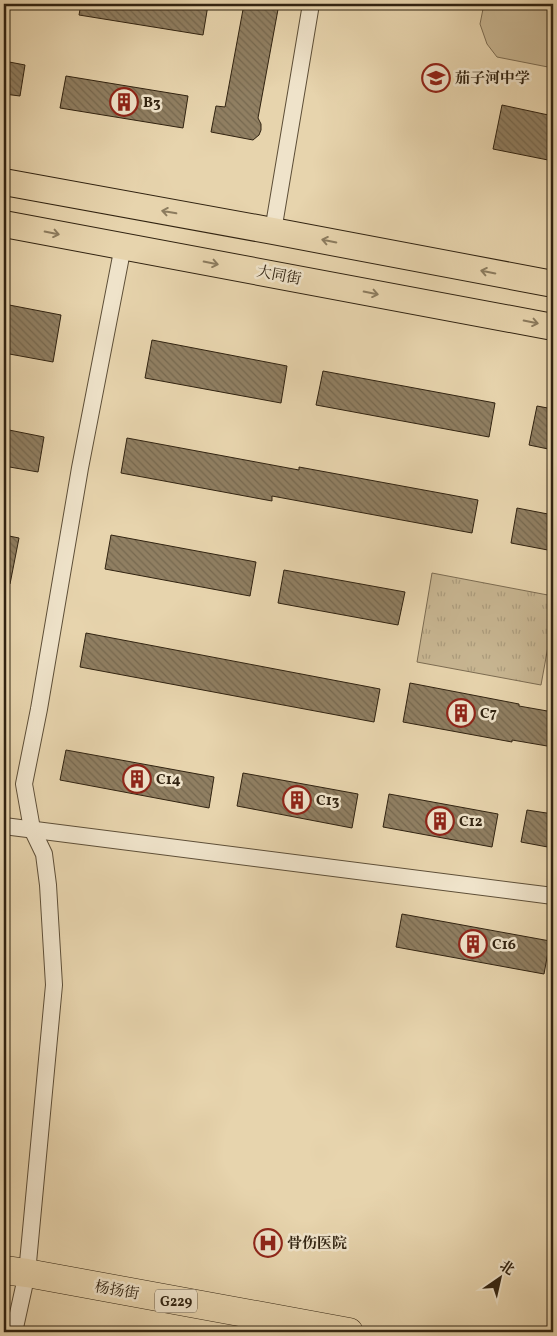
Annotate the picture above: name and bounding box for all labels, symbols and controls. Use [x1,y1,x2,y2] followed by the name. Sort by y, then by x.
[421,63,451,93] school or university icon: 茄子河中学
[455,69,530,90] place label: 茄子河中学
[109,87,139,117] building icon: B3
[143,93,161,114] place label: B3
[161,206,177,216] one-way arrow
[43,229,59,238] one-way arrow
[321,236,337,246] one-way arrow
[203,258,219,268] one-way arrow
[255,262,303,291] street label: 大同街
[481,266,497,276] one-way arrow
[363,288,379,298] one-way arrow
[522,318,538,328] one-way arrow
[446,698,476,728] building icon: C7
[480,704,497,725] place label: C7
[122,764,152,794] building icon: C14
[156,770,181,791] place label: C14
[282,785,312,815] building icon: C13
[316,791,340,812] place label: C13
[425,806,455,836] building icon: C12
[459,812,483,833] place label: C12
[458,929,488,959] building icon: C16
[492,935,516,956] place label: C16
[253,1228,283,1258] hospital icon: 骨伤医院
[287,1234,347,1255] place label: 骨伤医院
[474,1254,524,1304] north arrow
[495,1257,518,1280] text: 北
[93,1277,141,1306] street label: 杨扬街
[155,1290,197,1312] road number: G229

